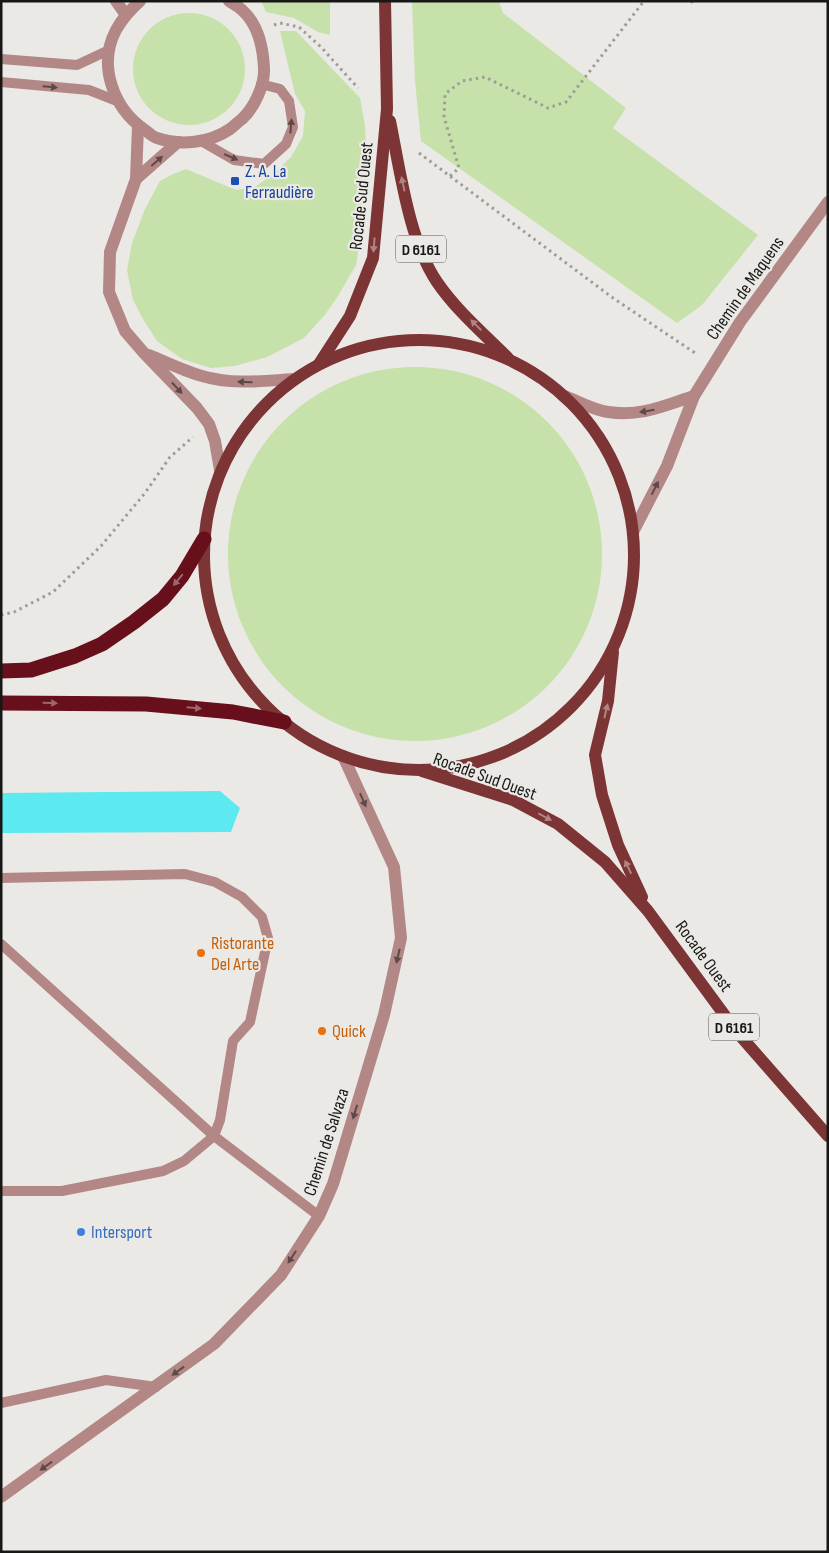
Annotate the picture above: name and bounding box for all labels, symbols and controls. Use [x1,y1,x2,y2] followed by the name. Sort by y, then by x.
[42,83,58,91] one-way arrow
[287,118,295,134] one-way arrow
[345,141,378,251] street label: Rocade Sud Ouest
[224,153,239,161] one-way arrow
[150,155,162,167] one-way arrow
[245,161,314,203] place label: Z. A. La Ferraudière
[229,175,241,187] marker: Z. A. La Ferraudière
[399,177,407,192] one-way arrow
[702,233,789,344] street label: Chemin de Maquens
[396,235,446,262] road number: D 6161
[370,237,378,253] one-way arrow
[470,320,482,332] one-way arrow
[237,378,253,386] one-way arrow
[171,382,183,394] one-way arrow
[639,407,655,415] one-way arrow
[651,481,659,496] one-way arrow
[173,573,184,586] one-way arrow
[42,699,58,707] one-way arrow
[602,703,610,718] one-way arrow
[186,705,202,713] one-way arrow
[430,748,540,805] street label: Rocade Sud Ouest
[360,793,368,807] one-way arrow
[537,813,552,821] one-way arrow
[624,860,632,874] one-way arrow
[671,917,737,996] street label: Rocade Ouest
[211,933,274,975] place label: Ristorante Del Arte
[195,947,207,959] marker: Ristorante Del Arte
[393,948,401,964] one-way arrow
[709,1014,759,1040] road number: D 6161
[332,1021,366,1042] place label: Quick
[316,1025,328,1037] marker: Quick
[299,1086,354,1199] street label: Chemin de Salvaza
[350,1105,358,1120] one-way arrow
[91,1222,153,1243] place label: Intersport
[75,1226,87,1238] marker: Intersport
[288,1251,297,1264] one-way arrow
[171,1366,185,1376] one-way arrow
[39,1461,53,1471] one-way arrow

